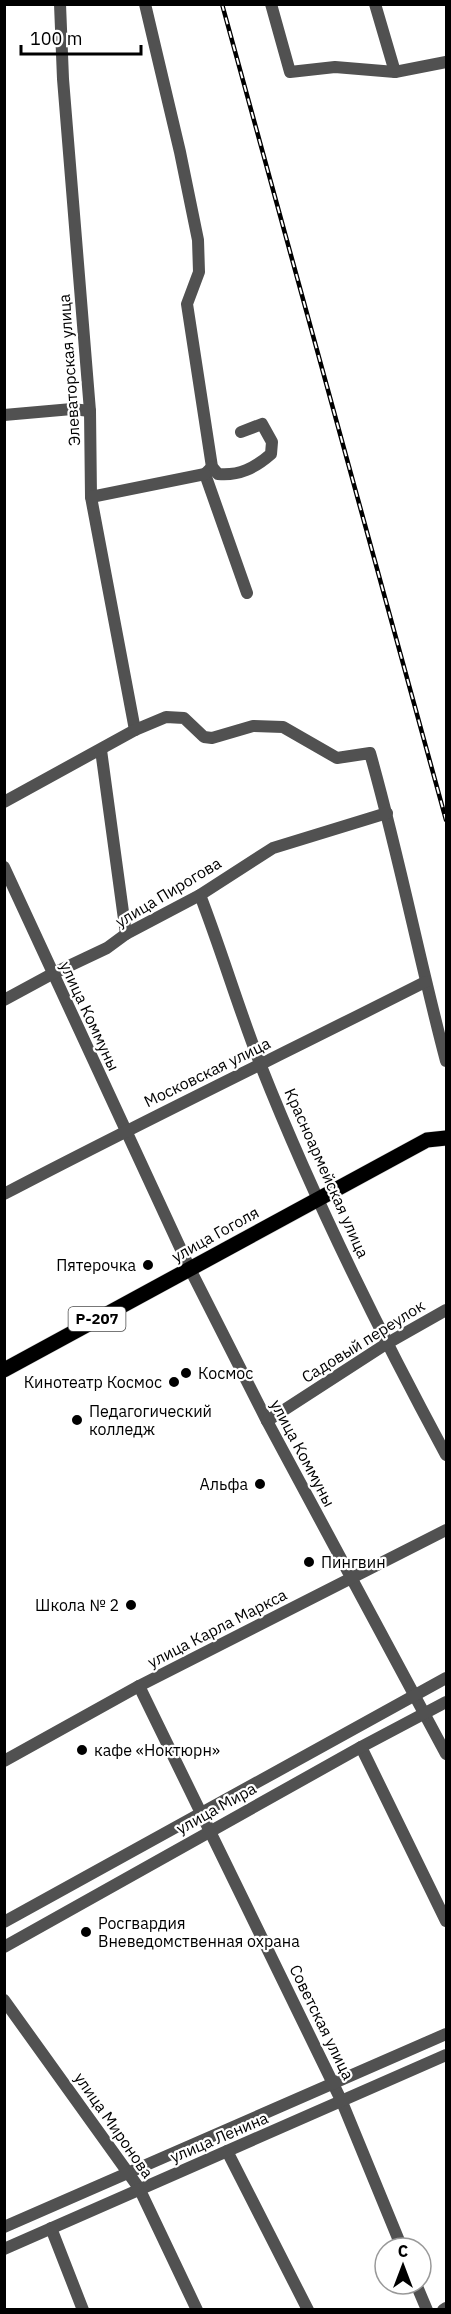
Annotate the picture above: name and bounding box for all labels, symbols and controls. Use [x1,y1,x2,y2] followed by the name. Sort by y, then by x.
[21,18,141,56] scale bar
[30,27,82,50] text: 100 m
[54,293,84,447] street label: Элеваторская улица
[111,852,225,931] street label: улица Пирогова
[56,958,124,1074] street label: улица Коммуны
[140,1032,274,1111] street label: Московская улица
[280,1085,374,1261] street label: Красноармейская улица
[168,1202,262,1266] street label: улица Гоголя
[56,1255,136,1275] place label: Пятерочка
[141,1258,155,1272] marker: Пятерочка
[298,1295,428,1387] street label: Садовый переулок
[68,1307,126,1331] road number: Р-207
[198,1363,253,1383] place label: Космос
[179,1366,193,1380] marker: Космос
[24,1372,162,1392] place label: Кинотеатр Космос
[167,1375,181,1389] marker: Кинотеатр Космос
[266,1396,340,1510] street label: улица Коммуны
[89,1401,212,1439] place label: Педагогический колледж
[70,1413,84,1427] marker: Педагогический колледж
[200,1474,248,1494] place label: Альфа
[253,1477,267,1491] marker: Альфа
[321,1552,386,1572] place label: Пингвин
[302,1555,316,1569] marker: Пингвин
[144,1584,290,1672] street label: улица Карла Маркса
[35,1595,119,1615] place label: Школа № 2
[124,1598,138,1612] marker: Школа № 2
[94,1740,220,1760] place label: кафе «Ноктюрн»
[75,1743,89,1757] marker: кафе «Ноктюрн»
[173,1778,260,1838] street label: улица Мира
[98,1913,300,1951] place label: Росгвардия Вневедомственная охрана
[79,1925,93,1939] marker: Росгвардия Вневедомственная охрана
[285,1961,359,2083] street label: Советская улица
[70,2068,158,2182] street label: улица Миронова
[167,2107,271,2167] street label: улица Ленина
[373,2236,433,2296] north arrow
[398,2241,408,2261] text: С

